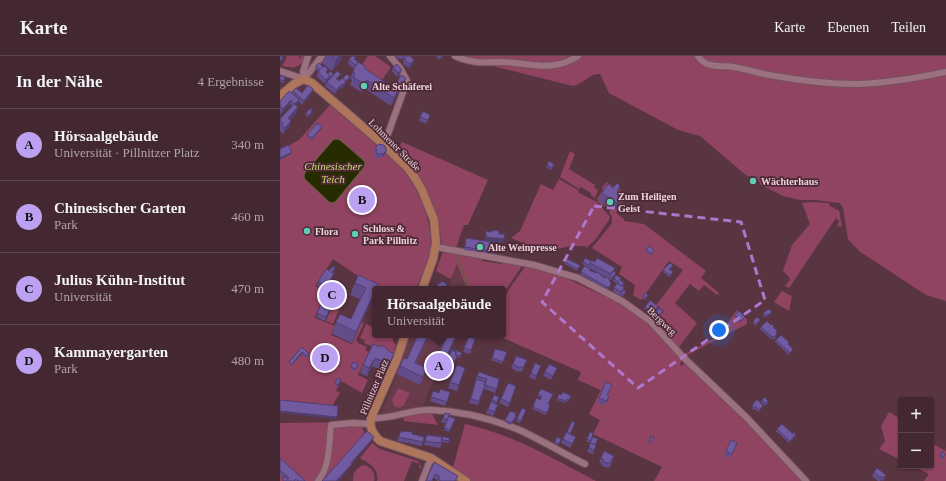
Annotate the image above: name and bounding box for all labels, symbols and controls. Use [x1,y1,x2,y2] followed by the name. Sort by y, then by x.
[20,17,67,38] text: Karte
[774,20,805,35] text: Karte
[827,20,869,35] text: Ebenen
[891,20,926,35] text: Teilen
[16,72,103,91] text: In der Nähe
[197,74,264,89] text: 4 Ergebnisse
[359,81,369,91] marker: Alte Schäferei
[372,81,432,92] place label: Alte Schäferei
[367,117,424,174] street label: Lohmener Straße
[54,128,158,144] text: Hörsaalgebäude
[24,137,34,152] text: A
[231,137,264,152] text: 340 m
[54,145,200,160] text: Universität · Pillnitzer Platz
[304,160,362,185] water label: Chinesischer Teich
[748,176,758,186] marker: Wächterhaus
[761,176,818,187] place label: Wächterhaus
[349,185,375,215] pin: B
[618,191,677,214] place label: Zum Heiligen Geist
[605,197,615,207] marker: Zum Heiligen Geist
[54,200,186,216] text: Chinesischer Garten
[25,209,33,224] text: B
[231,209,264,224] text: 460 m
[54,217,78,232] text: Park
[363,223,418,246] place label: Schloss & Park Pillnitz
[302,226,312,236] marker: Flora
[315,226,338,237] place label: Flora
[350,229,360,239] marker: Schloss & Park Pillnitz
[475,242,485,252] marker: Alte Weinpresse
[488,242,557,253] place label: Alte Weinpresse
[54,272,185,288] text: Julius Kühn-Institut
[319,280,345,310] pin: C
[24,281,34,296] text: C
[231,281,264,296] text: 470 m
[372,286,506,338] popup
[54,289,112,304] text: Universität
[387,296,491,312] text: Hörsaalgebäude
[645,305,679,337] street label: Bergweg
[387,313,445,328] text: Universität
[709,320,729,340] your location
[312,343,338,373] pin: D
[54,344,168,360] text: Kammayergarten
[426,351,452,381] pin: A
[24,353,34,368] text: D
[231,353,264,368] text: 480 m
[357,357,391,416] street label: Pillnitzer Platz
[54,361,78,376] text: Park
[898,397,934,469] map controls
[898,397,934,433] button: +
[898,433,934,469] button: −

